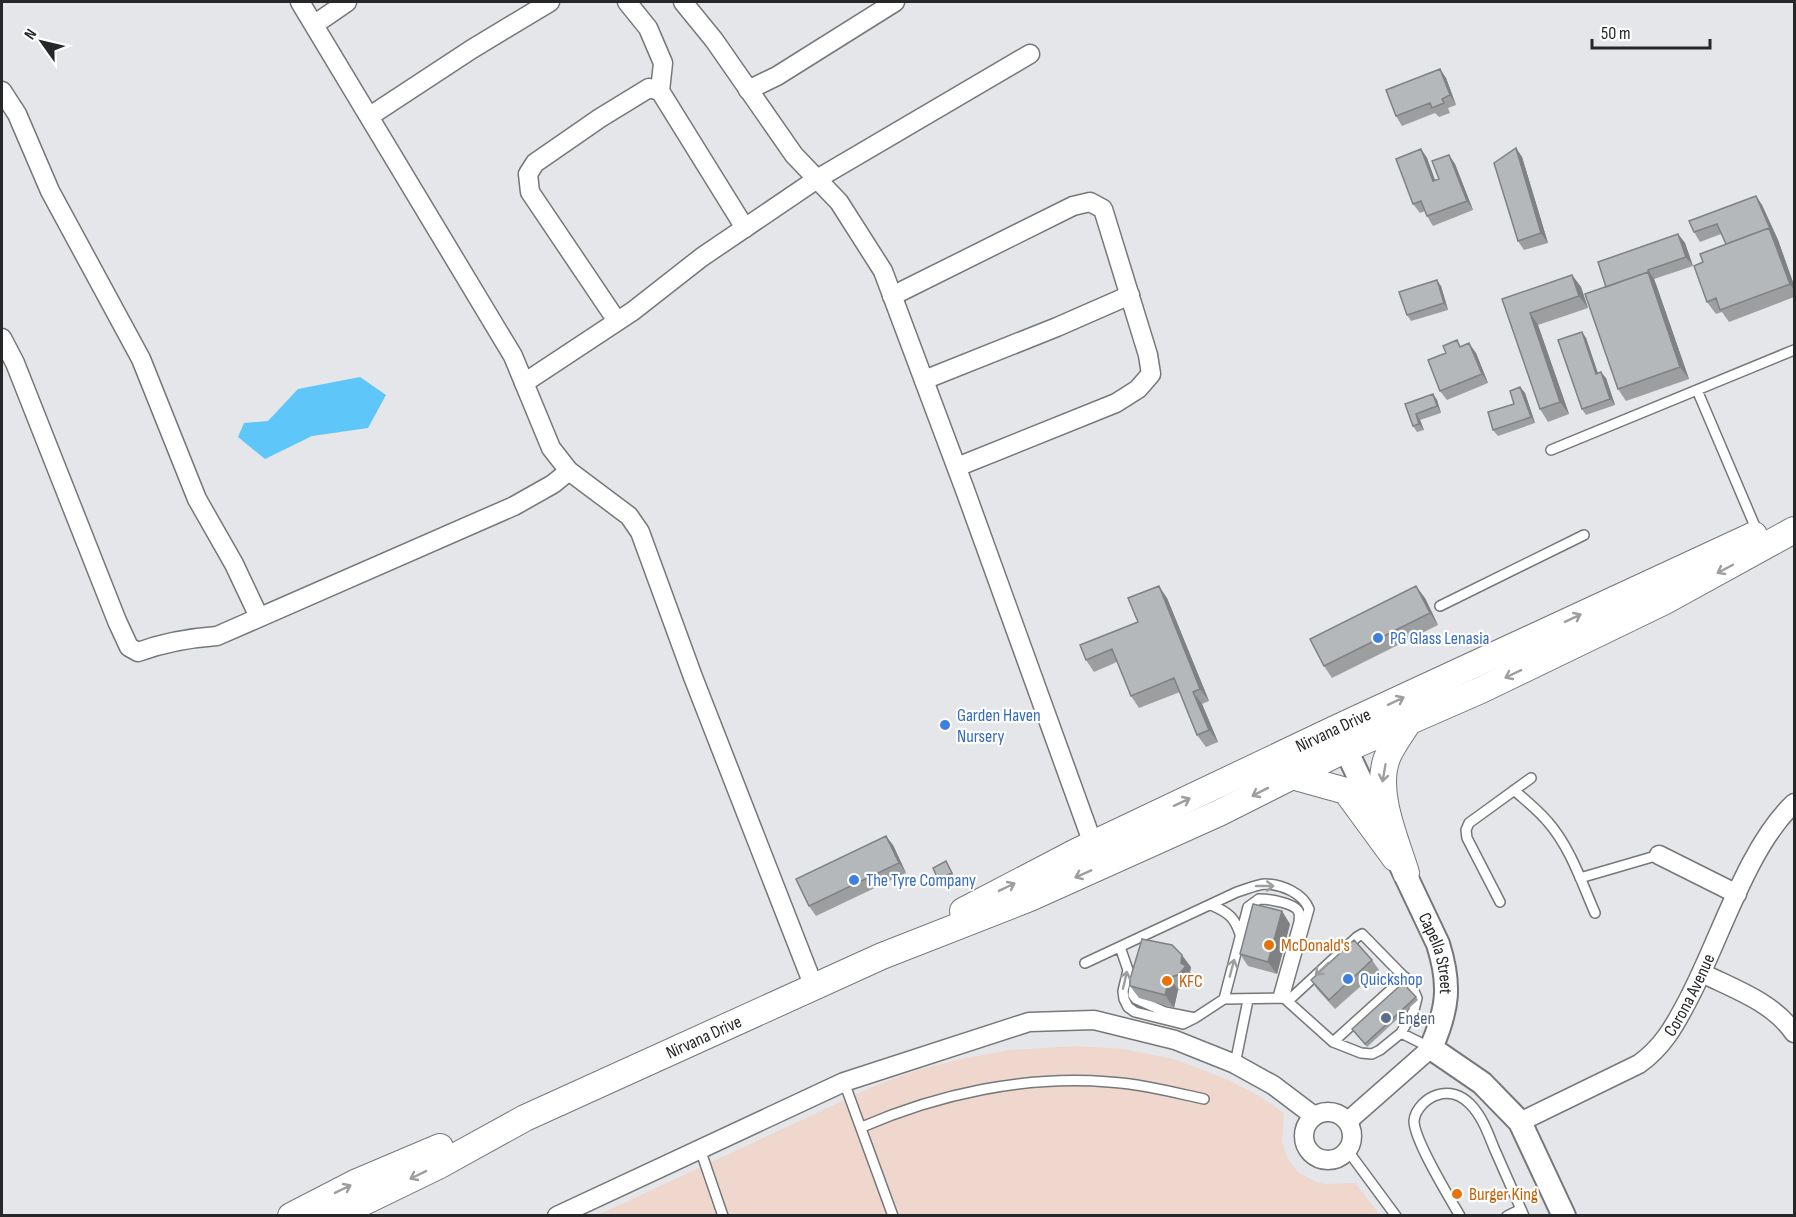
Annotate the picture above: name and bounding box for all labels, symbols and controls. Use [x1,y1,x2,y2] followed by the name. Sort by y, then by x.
[12,12,72,72] north arrow
[1592,12,1710,50] scale bar
[1601,23,1631,44] text: 50 m
[21,26,41,43] text: N
[1717,563,1734,575] one-way arrow
[1563,612,1581,624] one-way arrow
[1390,628,1490,649] place label: PG Glass Lenasia
[1371,631,1385,645] marker: PG Glass Lenasia
[1505,669,1523,681] one-way arrow
[1387,695,1405,706] one-way arrow
[1292,703,1374,757] street label: Nirvana Drive
[957,705,1041,747] place label: Garden Haven Nursery
[938,718,952,732] marker: Garden Haven Nursery
[1378,763,1389,783] one-way arrow
[1252,787,1270,799] one-way arrow
[1172,795,1190,807] one-way arrow
[1075,869,1093,880] one-way arrow
[866,870,976,891] place label: The Tyre Company
[847,873,861,887] marker: The Tyre Company
[1255,880,1275,892] one-way arrow
[997,881,1015,893] one-way arrow
[1414,909,1457,995] street label: Capella Street
[1281,935,1350,956] place label: McDonald's
[1262,938,1276,952] marker: McDonald's
[1659,951,1719,1040] street label: Corona Avenue
[1227,959,1239,978] one-way arrow
[1315,962,1330,976] one-way arrow
[1360,969,1423,990] place label: Quickshop
[1120,970,1132,989] one-way arrow
[1179,971,1203,992] place label: KFC
[1341,972,1355,986] marker: Quickshop
[1160,974,1174,988] marker: KFC
[1398,1008,1435,1029] place label: Engen
[663,1011,745,1063] street label: Nirvana Drive
[1379,1011,1393,1025] marker: Engen
[410,1170,428,1182] one-way arrow
[334,1183,352,1195] one-way arrow
[1469,1184,1538,1205] place label: Burger King
[1450,1187,1464,1201] marker: Burger King

